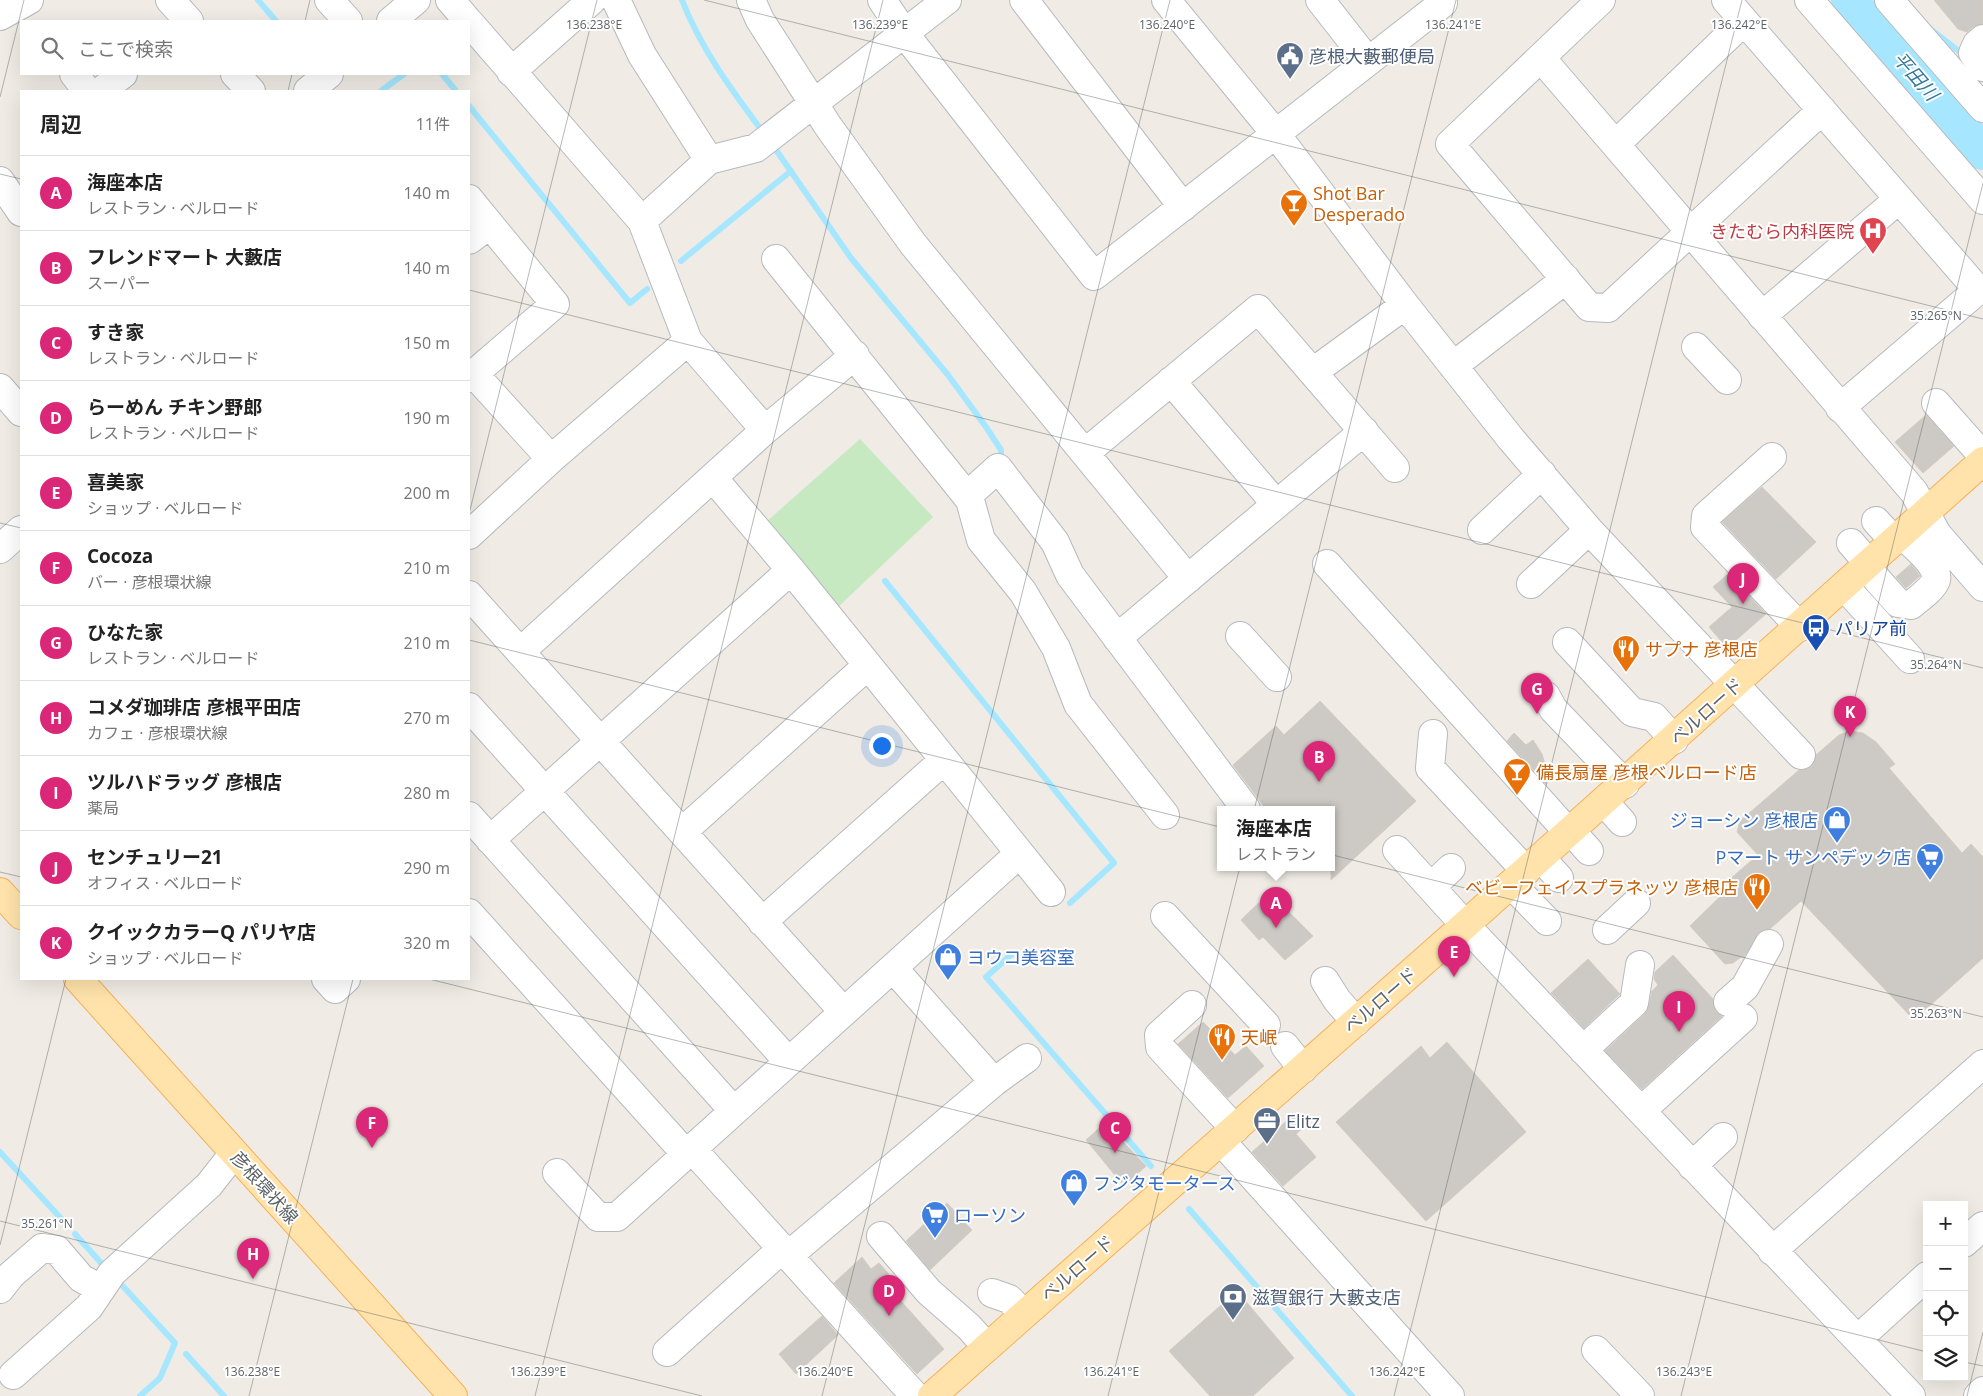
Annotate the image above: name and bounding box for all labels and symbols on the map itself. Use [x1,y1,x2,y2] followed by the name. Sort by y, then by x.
[566,16,622,33] text: 136.238°E
[852,16,908,33] text: 136.239°E
[1139,16,1195,33] text: 136.240°E
[1425,16,1481,33] text: 136.241°E
[1711,16,1767,33] text: 136.242°E
[1275,41,1305,80] public building icon: 彦根大藪郵便局
[1309,44,1435,68] place label: 彦根大藪郵便局
[1887,46,1946,108] water label: 平田川
[1313,181,1405,226] place label: Shot Bar Desperado
[1279,188,1309,227] bar icon: Shot Bar Desperado
[1858,216,1888,255] hospital icon: きたむら内科医院
[1710,219,1854,243] place label: きたむら内科医院
[1910,307,1962,324] text: 35.265°N
[1727,563,1759,604] pin: J
[1801,613,1831,652] bus stop icon: パリア前
[1835,616,1907,640] place label: パリア前
[1611,634,1641,673] restaurant icon: サプナ 彦根店
[1645,637,1758,661] place label: サプナ 彦根店
[1910,656,1962,673] text: 35.264°N
[1665,672,1747,750] street label: ベルロード
[1521,673,1553,714] pin: G
[1834,696,1866,737] pin: K
[869,733,895,759] your location
[1303,741,1335,782] pin: B
[1502,757,1532,796] bar icon: 備長扇屋 彦根ベルロード店
[1536,760,1757,784] place label: 備長扇屋 彦根ベルロード店
[1822,805,1852,844] shop icon: ジョーシン 彦根店
[1670,808,1818,832] place label: ジョーシン 彦根店
[1915,842,1945,881] supermarket icon: Pマート サンペデック店
[1715,845,1911,869] place label: Pマート サンペデック店
[1742,872,1772,911] restaurant icon: ベビーフェイスプラネッツ 彦根店
[1465,875,1738,899] place label: ベビーフェイスプラネッツ 彦根店
[1260,887,1292,928] pin: A
[1438,936,1470,977] pin: E
[933,942,963,981] shop icon: ヨウコ美容室
[967,945,1075,969] place label: ヨウコ美容室
[1338,961,1422,1039] street label: ベルロード
[1663,991,1695,1032] pin: I
[1910,1005,1962,1022] text: 35.263°N
[1207,1022,1237,1061] restaurant icon: 天岷
[1241,1025,1277,1049] place label: 天岷
[1252,1106,1282,1145] office icon: Elitz
[356,1107,388,1148] pin: F
[1286,1109,1320,1133] place label: Elitz
[1099,1112,1131,1153] pin: C
[226,1146,304,1228] street label: 彦根環状線
[1059,1168,1089,1207] shop icon: フジタモータース
[1093,1171,1236,1195] place label: フジタモータース
[920,1200,950,1239] supermarket icon: ローソン
[954,1203,1026,1227] place label: ローソン
[21,1215,73,1232] text: 35.261°N
[1035,1229,1119,1307] street label: ベルロード
[237,1238,269,1279] pin: H
[873,1275,905,1316] pin: D
[1218,1282,1248,1321] bank icon: 滋賀銀行 大藪支店
[1252,1285,1401,1309] place label: 滋賀銀行 大藪支店
[224,1363,280,1380] text: 136.238°E
[510,1363,566,1380] text: 136.239°E
[797,1363,853,1380] text: 136.240°E
[1083,1363,1139,1380] text: 136.241°E
[1369,1363,1425,1380] text: 136.242°E
[1656,1363,1712,1380] text: 136.243°E

